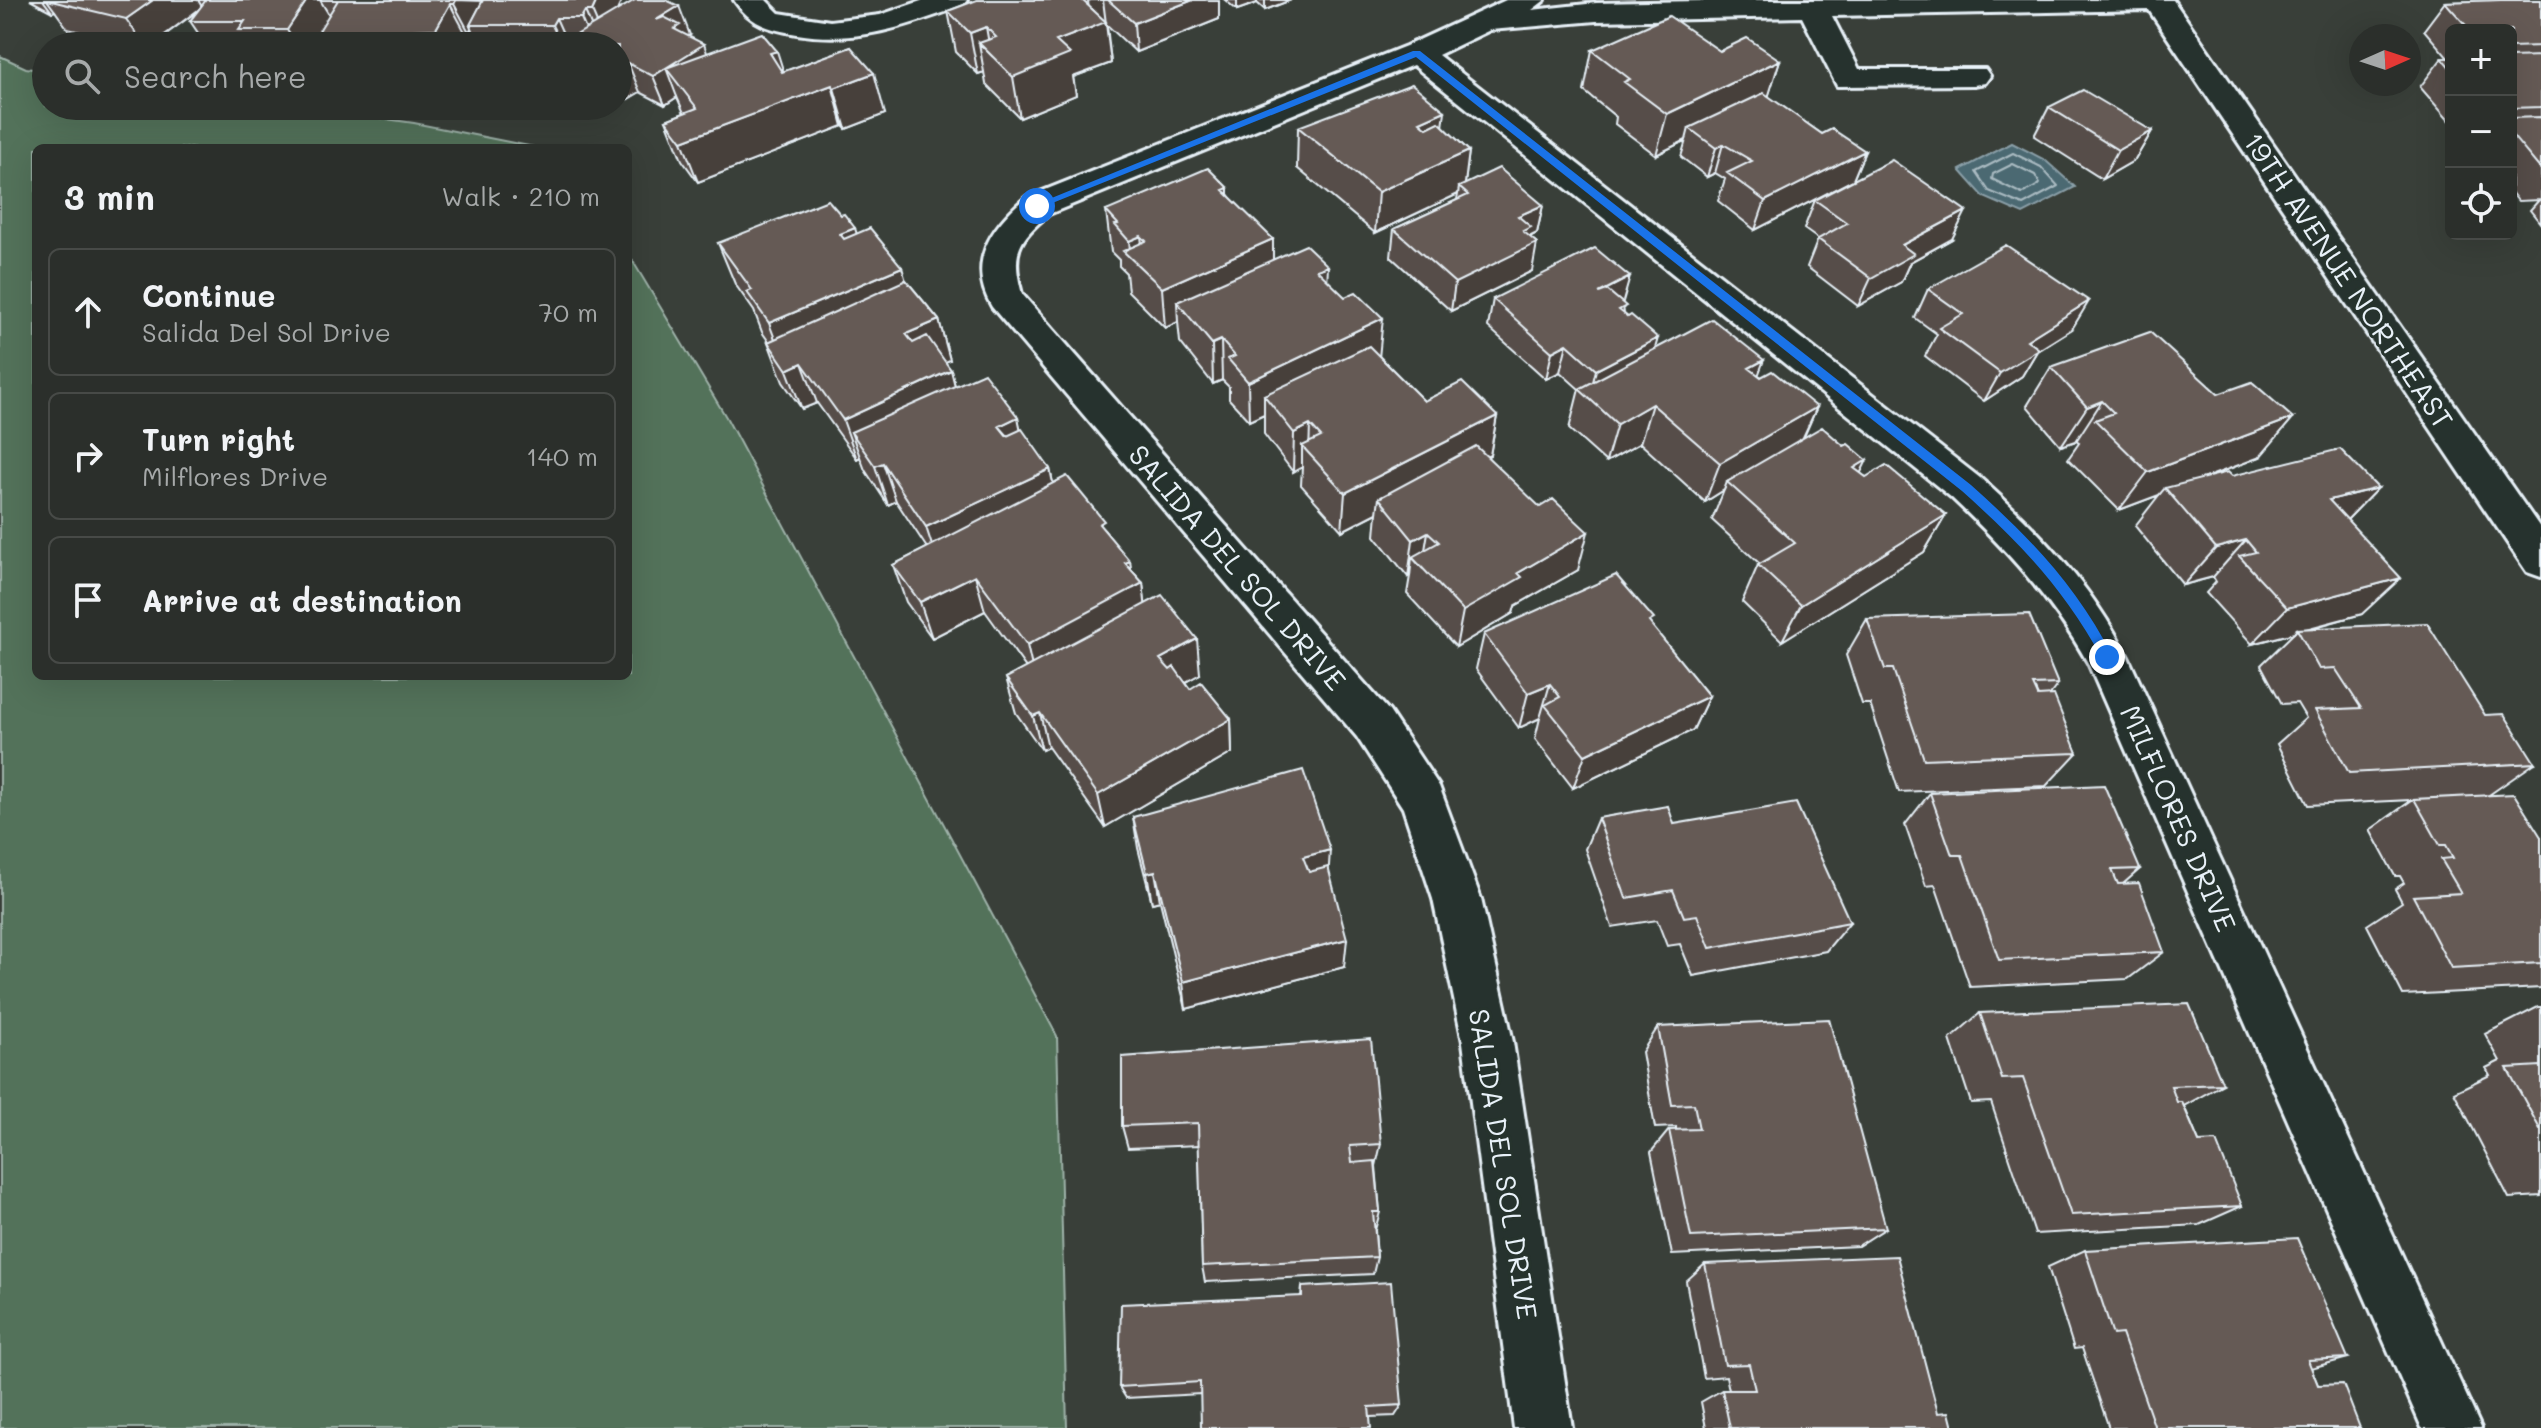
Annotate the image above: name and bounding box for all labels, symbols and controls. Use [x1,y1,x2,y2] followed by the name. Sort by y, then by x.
[2349,24,2421,96] north arrow
[2445,24,2517,240] map controls
[2445,24,2517,96] button: +
[32,32,632,120] search box
[60,54,104,98] icon: search
[124,56,307,96] text: Search here
[2445,96,2517,168] button: −
[2236,125,2462,435] street label: 19TH AVENUE NORTHEAST
[2445,168,2517,240] button: locate
[64,174,155,219] text: 3 min
[441,179,600,213] text: Walk · 210 m
[1019,188,1055,224] route start
[142,275,275,315] text: Continue
[66,290,110,334] icon: ahead
[538,295,598,329] text: 70 m
[142,315,391,349] text: Salida Del Sol Drive
[142,419,295,459] text: Turn right
[66,434,110,478] icon: right
[1121,437,1355,697] street label: SALIDA DEL SOL DRIVE
[526,439,598,473] text: 140 m
[142,459,328,493] text: Milflores Drive
[66,578,110,622] icon: arrive
[142,580,462,620] text: Arrive at destination
[2089,639,2125,675] route end
[2113,699,2245,937] street label: MILFLORES DRIVE
[1462,1006,1546,1322] street label: SALIDA DEL SOL DRIVE

